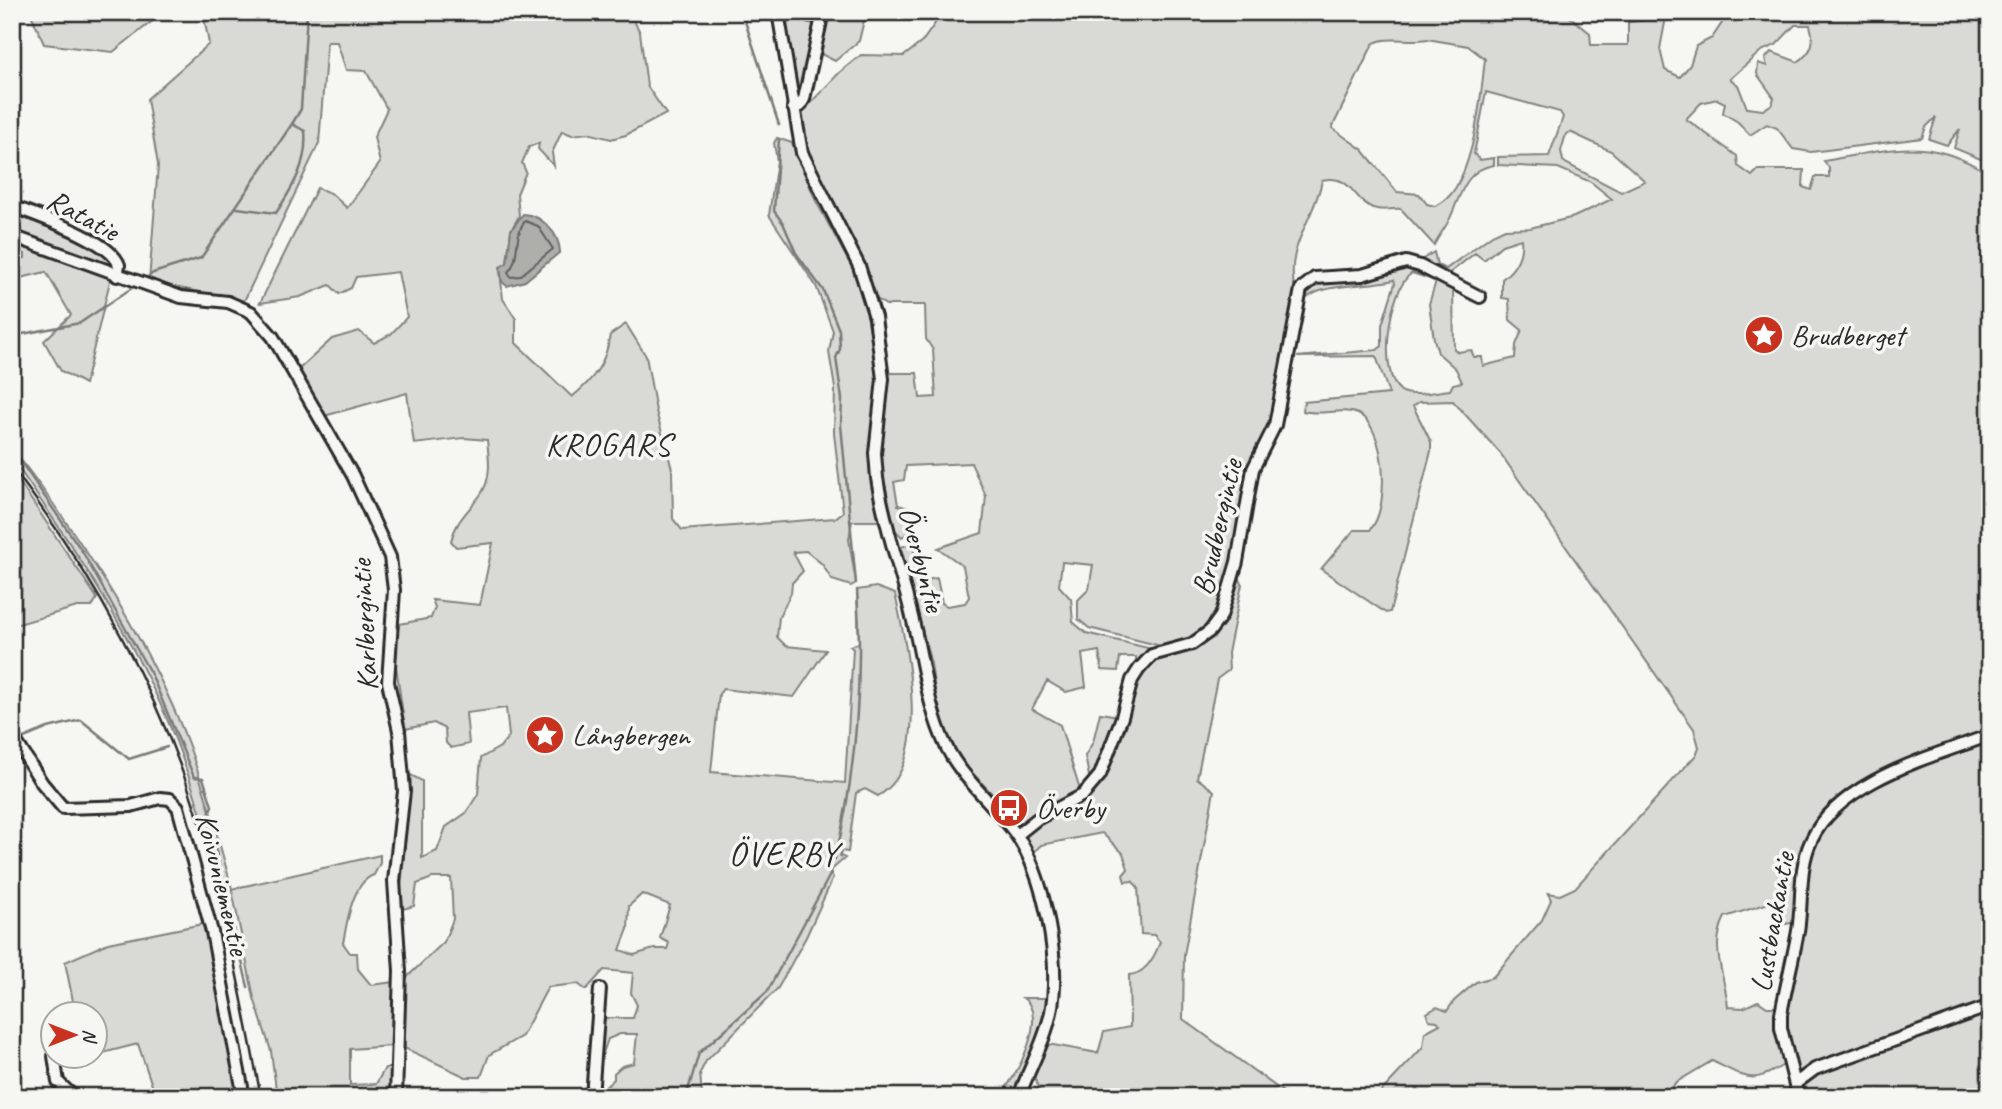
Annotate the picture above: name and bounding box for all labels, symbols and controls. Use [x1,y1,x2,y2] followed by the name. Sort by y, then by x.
[40,180,128,251] street label: Ratatie
[1743,314,1785,356] place icon: Brudberget
[1791,316,1908,354] place label: Brudberget
[546,424,677,465] district label: KROGARS
[1183,453,1252,599] street label: Brudbergintie
[890,502,955,618] street label: Överbyntie
[341,556,386,692] street label: Karlbergintie
[524,714,566,756] place icon: Långbergen
[572,716,691,754] place label: Långbergen
[988,787,1030,829] bus stop icon: Överby
[1036,789,1107,827] place label: Överby
[187,809,260,961] street label: Koivuniementie
[729,833,844,875] district label: ÖVERBY
[1741,847,1803,995] street label: Lustbackantie
[38,1000,108,1070] north arrow
[78,1029,102,1044] text: N

